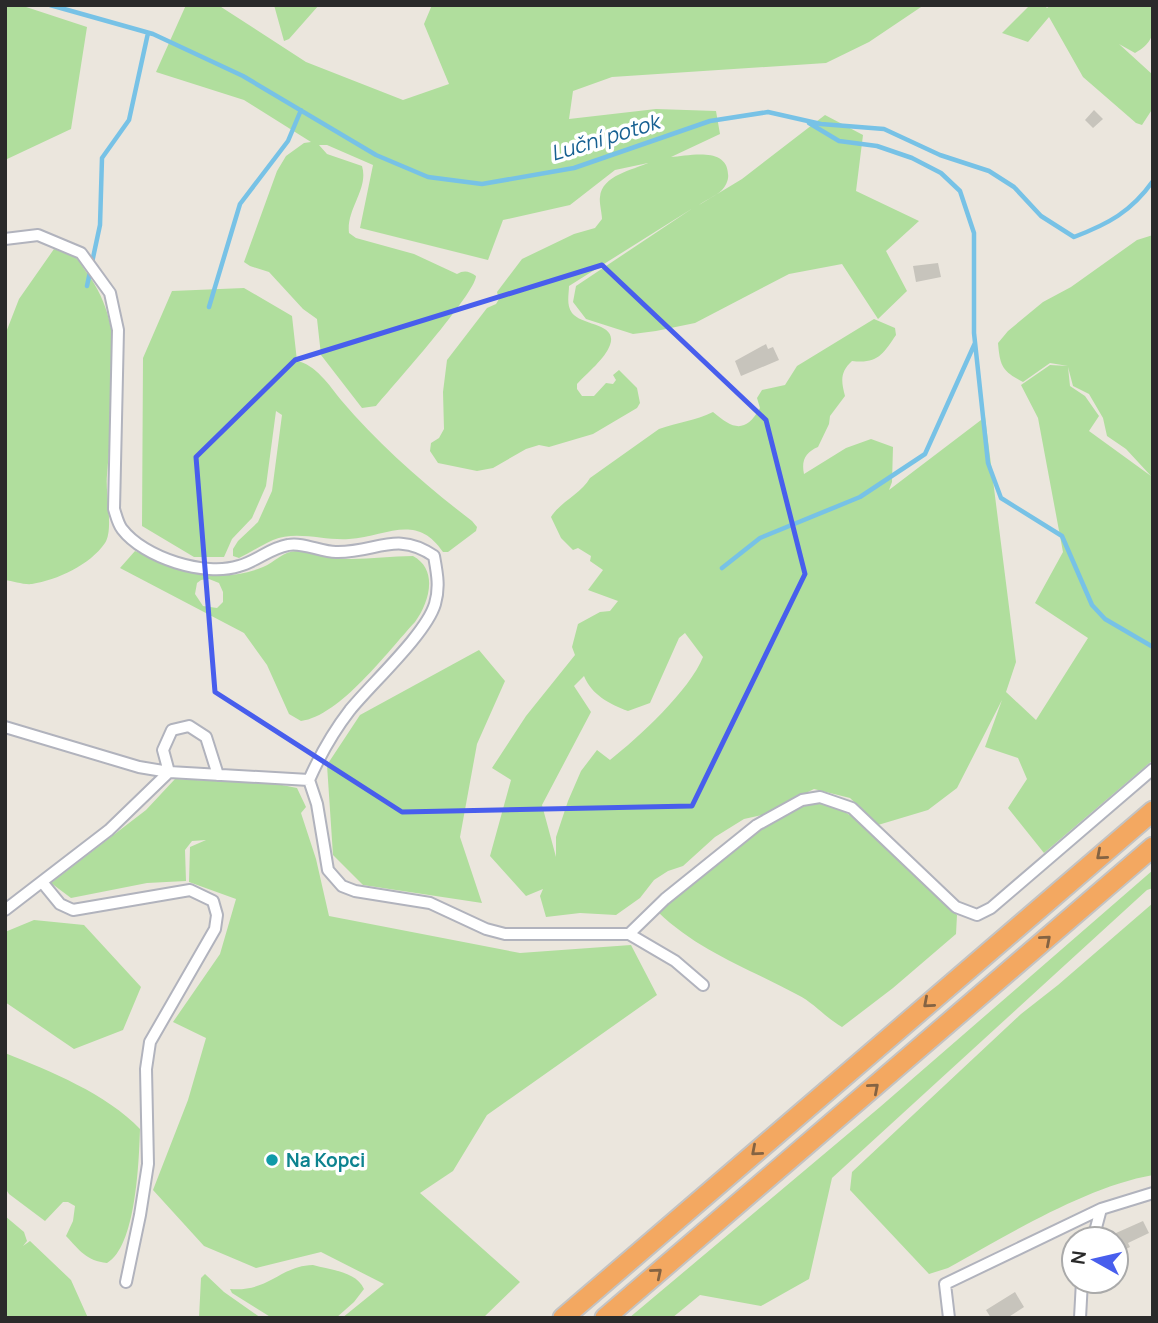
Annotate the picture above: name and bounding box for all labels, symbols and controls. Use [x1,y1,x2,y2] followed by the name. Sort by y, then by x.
[547,107,665,167] water label: Luční potok
[1096,847,1109,859] one-way arrow
[1038,936,1051,948] one-way arrow
[924,995,937,1007] one-way arrow
[865,1084,878,1096] one-way arrow
[751,1143,763,1156] one-way arrow
[286,1147,365,1173] place label: Na Kopci
[264,1152,280,1168] marker: Na Kopci
[1060,1225,1130,1295] north arrow
[1064,1249,1092,1266] text: N
[650,1269,662,1282] one-way arrow

